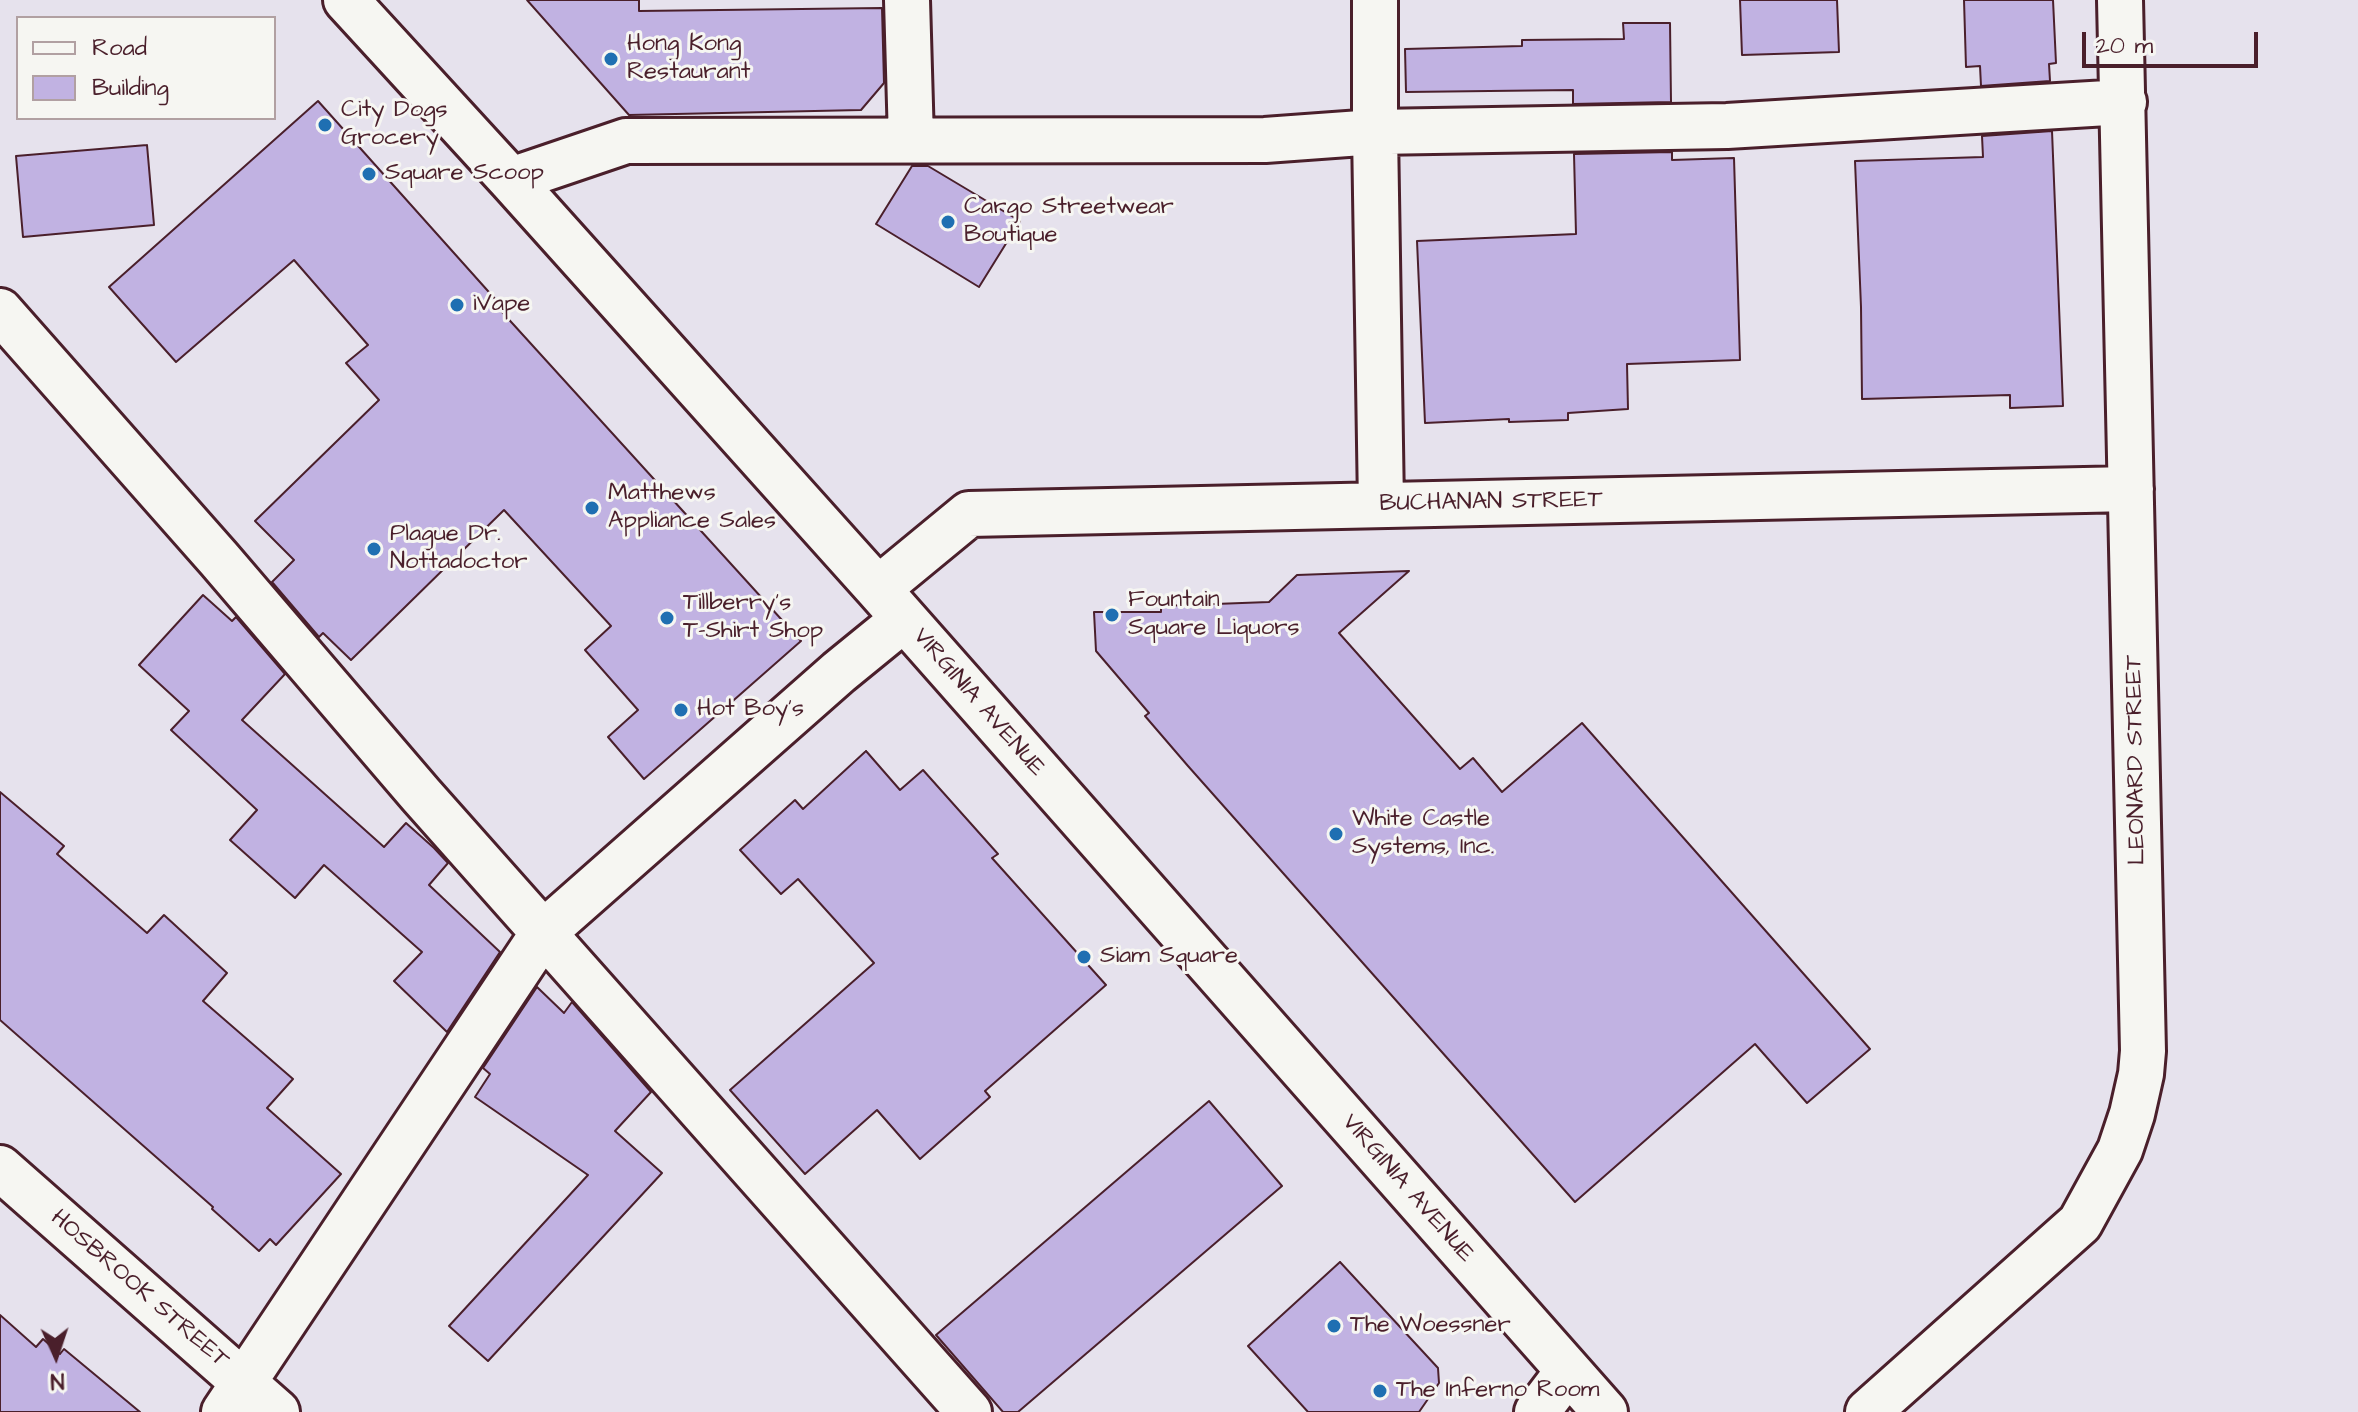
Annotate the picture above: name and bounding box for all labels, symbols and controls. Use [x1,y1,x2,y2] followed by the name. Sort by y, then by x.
[16,16,276,120] legend
[2086,16,2262,66] scale bar
[2096,29,2153,63] text: 20 m
[92,31,147,65] text: Road
[627,31,750,87] place label: Hong Kong Restaurant
[602,50,620,68] marker: Hong Kong Restaurant
[92,71,169,105] text: Building
[341,97,448,153] place label: City Dogs Grocery
[316,116,334,134] marker: City Dogs Grocery
[385,160,544,188] place label: Square Scoop
[360,165,378,183] marker: Square Scoop
[964,194,1174,250] place label: Cargo Streetwear Boutique
[939,213,957,231] marker: Cargo Streetwear Boutique
[473,291,530,319] place label: iVape
[448,296,466,314] marker: iVape
[608,480,776,536] place label: Matthews Appliance Sales
[1379,487,1603,519] street label: BUCHANAN STREET
[583,499,601,517] marker: Matthews Appliance Sales
[390,521,528,577] place label: Plague Dr. Nottadoctor
[365,540,383,558] marker: Plague Dr. Nottadoctor
[1128,587,1300,643] place label: Fountain Square Liquors
[683,590,823,646] place label: Tillberry's T-Shirt Shop
[1103,606,1121,624] marker: Fountain Square Liquors
[658,609,676,627] marker: Tillberry's T-Shirt Shop
[906,623,1050,783] street label: VIRGINIA AVENUE
[2121,655,2153,865] street label: LEONARD STREET
[697,696,804,724] place label: Hot Boy's
[672,701,690,719] marker: Hot Boy's
[1352,806,1494,862] place label: White Castle Systems, Inc.
[1327,825,1345,843] marker: White Castle Systems, Inc.
[1100,943,1238,971] place label: Siam Square
[1075,948,1093,966] marker: Siam Square
[1335,1109,1479,1269] street label: VIRGINIA AVENUE
[44,1205,234,1375] street label: HOSBROOK STREET
[1350,1312,1511,1340] place label: The Woessner
[16,1316,96,1396] north arrow
[1325,1317,1343,1335] marker: The Woessner
[50,1365,65,1396] text: N
[1396,1377,1599,1405] place label: The Inferno Room
[1371,1382,1389,1400] marker: The Inferno Room

